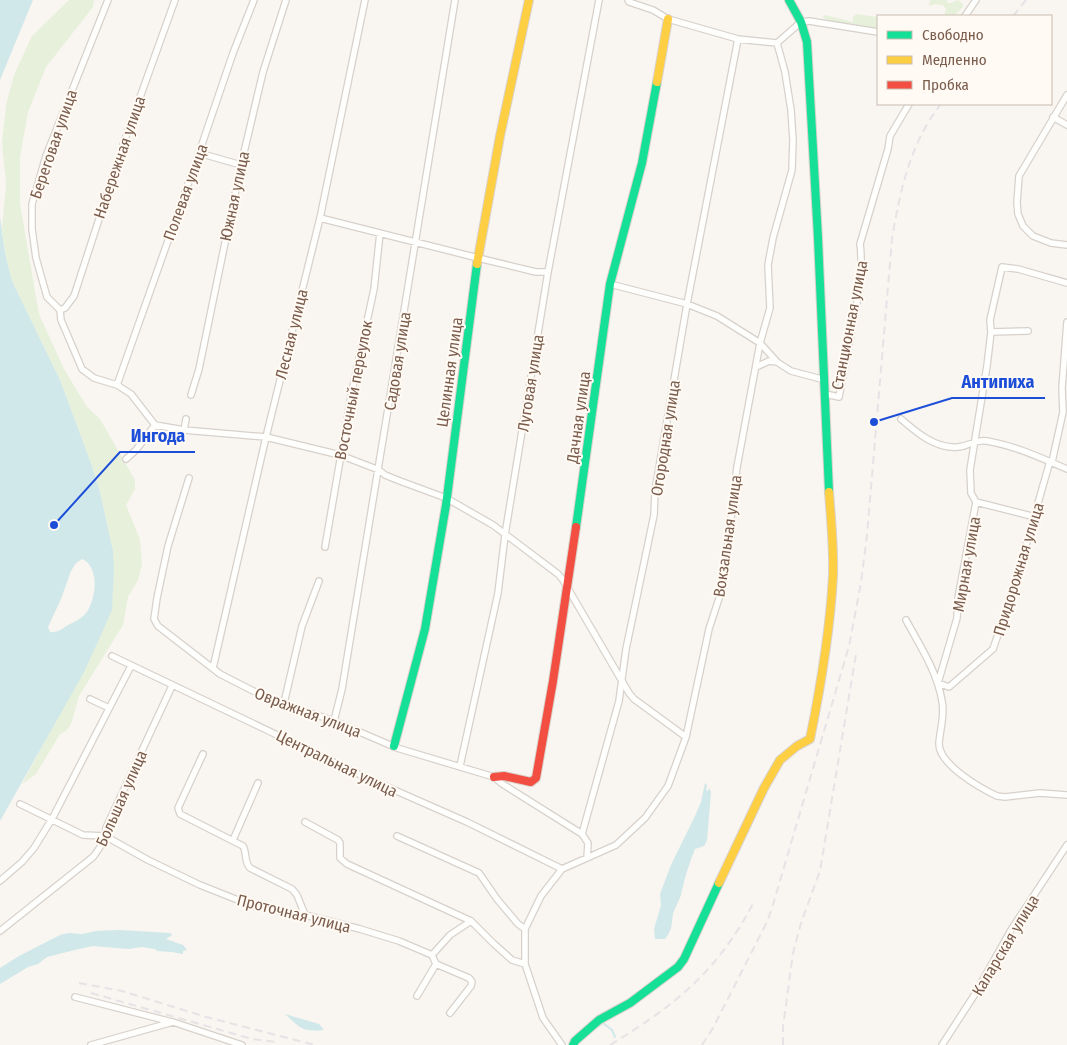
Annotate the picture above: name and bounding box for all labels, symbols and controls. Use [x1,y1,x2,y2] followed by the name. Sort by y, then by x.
[877,15,1052,105] legend
[922,26,984,44] text: Свободно
[922,51,987,69] text: Медленно
[922,76,969,94] text: Пробка
[26,87,81,201] street label: Береговая улица
[90,93,149,221] street label: Набережная улица
[159,141,212,243] street label: Полевая улица
[216,149,253,243] street label: Южная улица
[828,258,871,392] street label: Станционная улица
[271,287,312,381] street label: Лесная улица
[380,310,415,412] street label: Садовая улица
[432,316,467,428] street label: Целинная улица
[331,318,376,462] street label: Восточный переулок
[513,333,548,433] street label: Луговая улица
[952,365,1045,398] callout: Антипиха
[562,370,594,465] street label: Дачная улица
[961,371,1035,393] text: Антипиха
[647,379,684,497] street label: Огородная улица
[120,419,195,452] callout: Ингода
[131,425,185,447] text: Ингода
[710,474,746,598] street label: Вокзальная улица
[989,500,1048,638] street label: Придорожная улица
[949,515,984,613] street label: Мирная улица
[252,683,364,742] street label: Овражная улица
[273,726,401,801] street label: Центральная улица
[92,747,151,849] street label: Большая улица
[235,890,353,937] street label: Проточная улица
[968,891,1043,999] street label: Каларская улица

